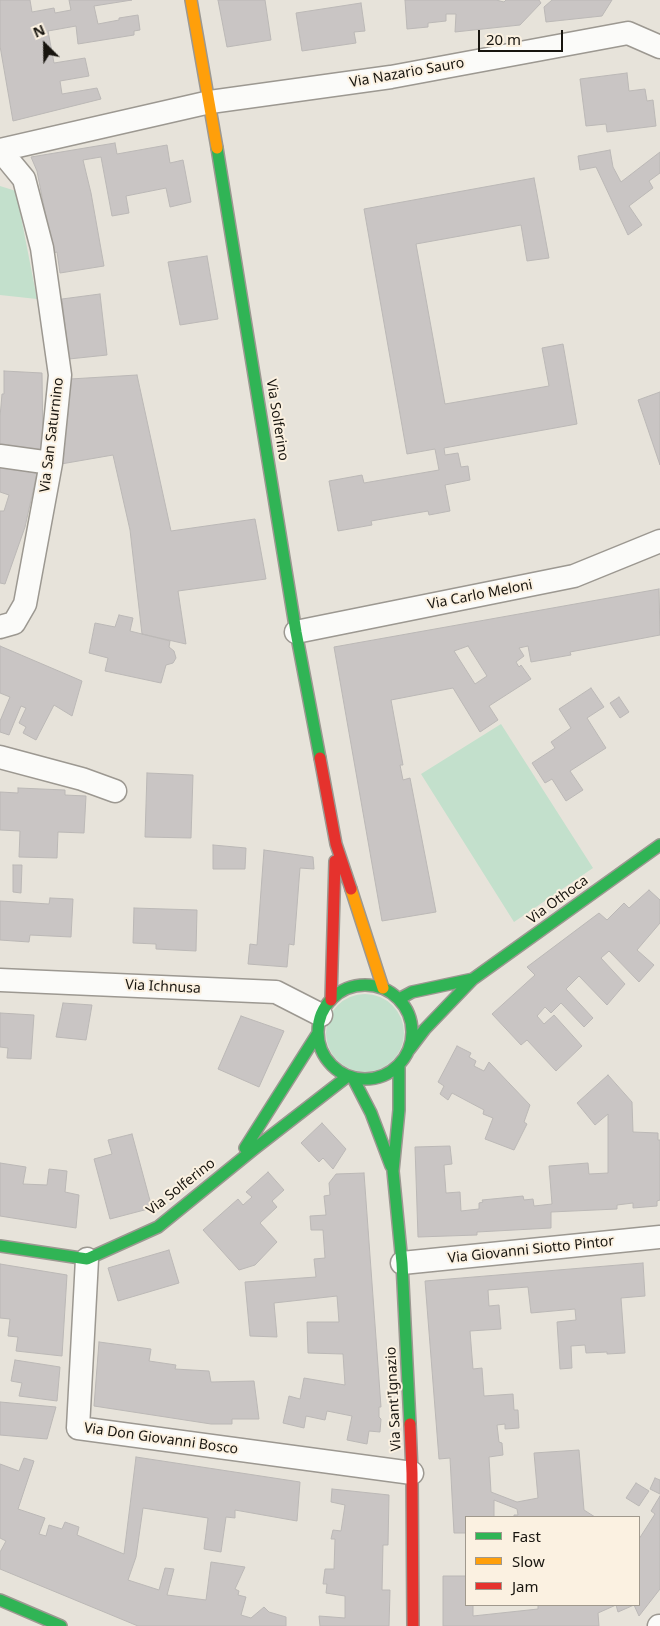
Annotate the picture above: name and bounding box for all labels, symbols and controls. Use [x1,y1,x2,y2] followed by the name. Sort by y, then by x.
[20,20,70,70] north arrow
[30,20,48,42] text: N
[480,20,565,52] scale bar
[486,29,521,49] text: 20 m
[348,55,466,91] street label: Via Nazario Sauro
[37,377,67,493] street label: Via San Saturnino
[262,378,292,462] street label: Via Solferino
[426,577,534,613] street label: Via Carlo Meloni
[524,872,592,928] street label: Via Othoca
[125,977,201,997] street label: Via Ichnusa
[143,1155,219,1219] street label: Via Solferino
[447,1233,615,1267] street label: Via Giovanni Siotto Pintor
[383,1346,405,1452] street label: Via Sant'Ignazio
[83,1420,239,1458] street label: Via Don Giovanni Bosco
[465,1516,640,1606] legend
[512,1526,541,1546] text: Fast
[512,1551,545,1571] text: Slow
[512,1576,539,1596] text: Jam

